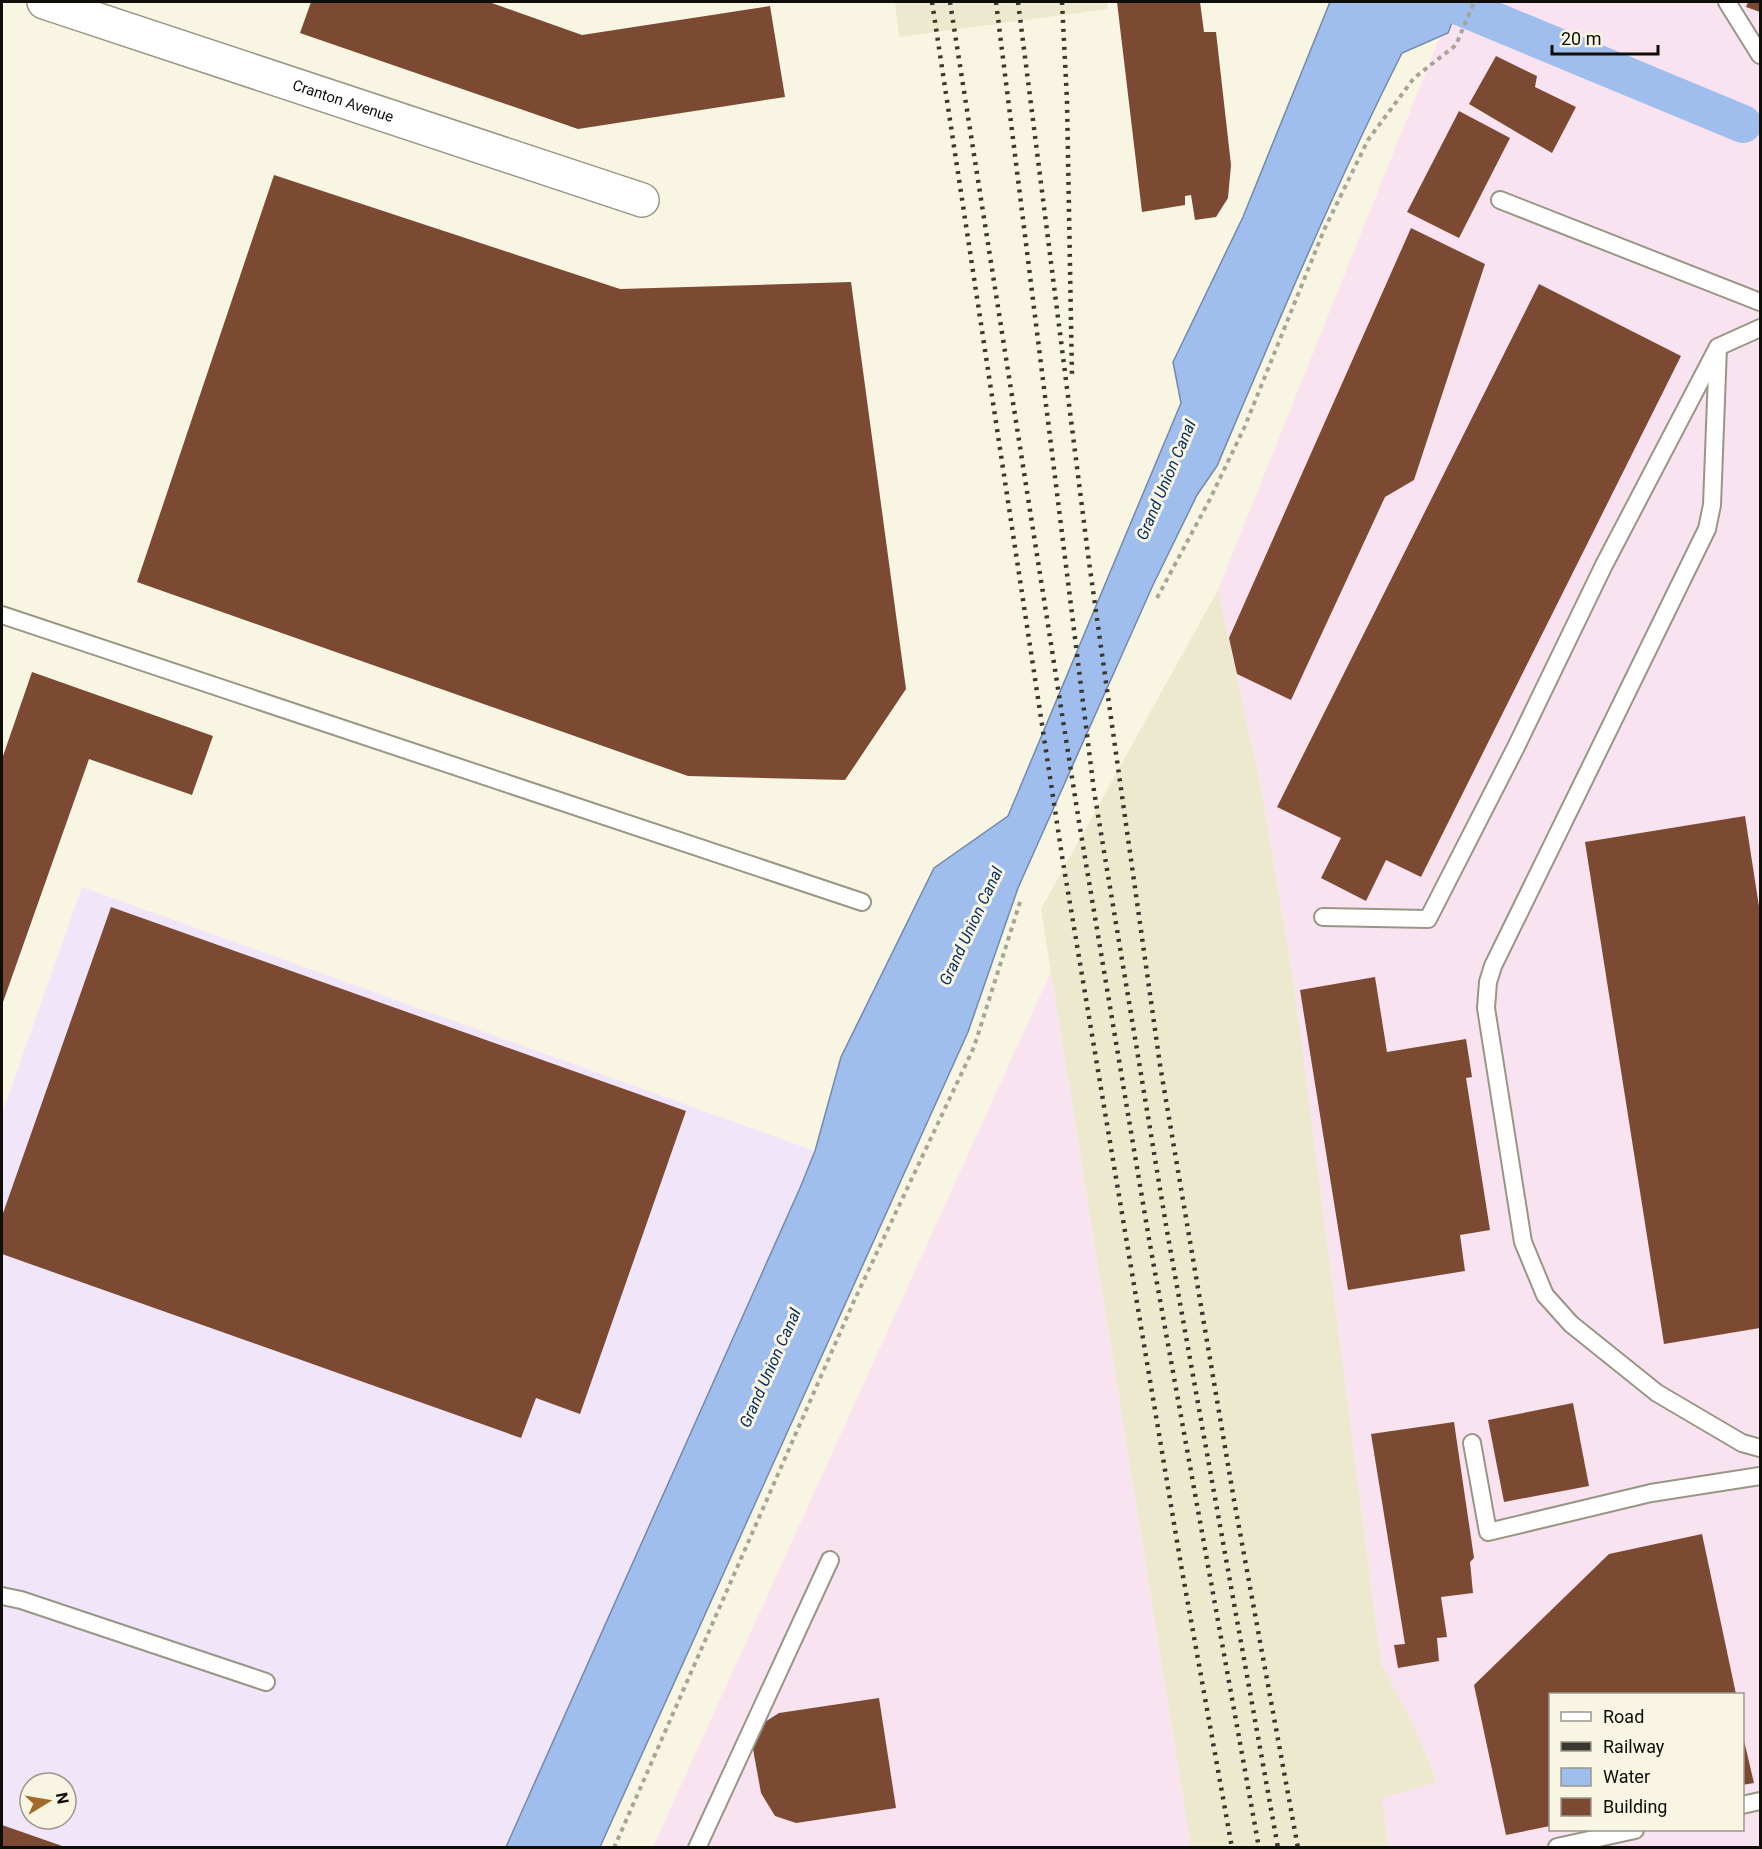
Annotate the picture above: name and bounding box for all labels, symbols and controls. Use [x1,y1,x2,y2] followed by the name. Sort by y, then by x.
[1552,18,1658,56] scale bar
[1561,28,1601,49] text: 20 m
[290,76,396,126] street label: Cranton Avenue
[1132,417,1200,543] water label: Grand Union Canal
[935,864,1007,988] water label: Grand Union Canal
[735,1305,805,1430] water label: Grand Union Canal
[1549,1693,1744,1831] legend
[1603,1706,1644,1727] text: Road
[1603,1736,1665,1757] text: Railway
[1603,1766,1650,1787] text: Water
[18,1771,78,1831] north arrow
[52,1791,73,1806] text: N
[1603,1796,1667,1817] text: Building

